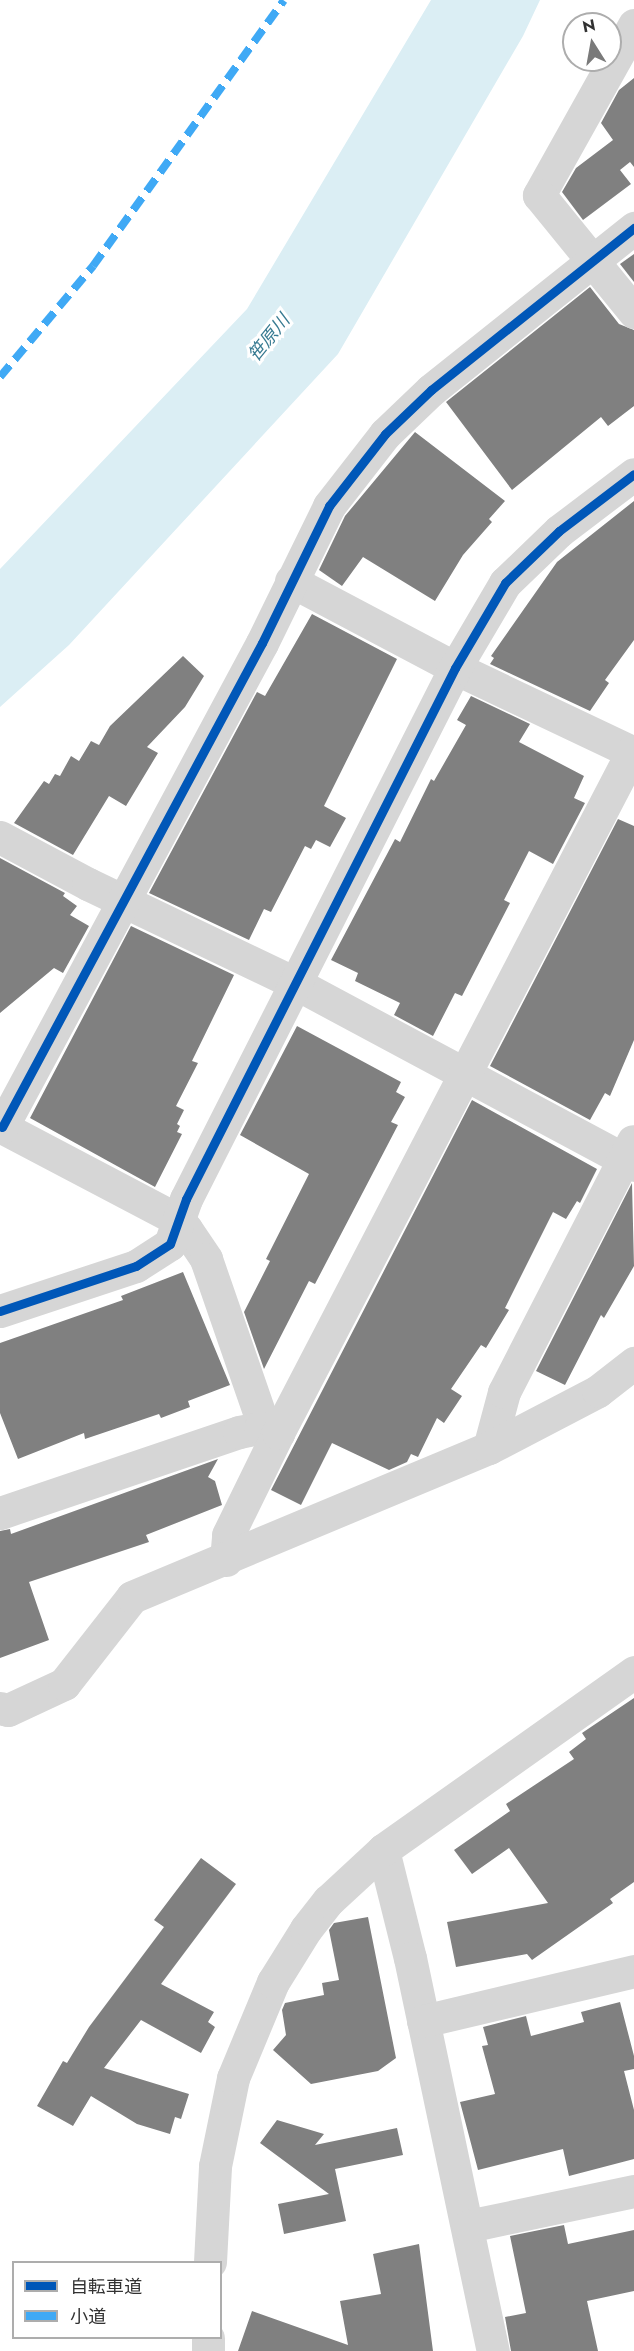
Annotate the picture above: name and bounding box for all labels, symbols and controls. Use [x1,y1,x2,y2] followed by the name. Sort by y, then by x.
[562,12,622,72] north arrow
[580,13,597,38] text: N
[244,310,294,366] water label: 笹原川
[12,2261,222,2339] legend
[70,2274,142,2300] text: 自転車道
[70,2304,106,2330] text: 小道

